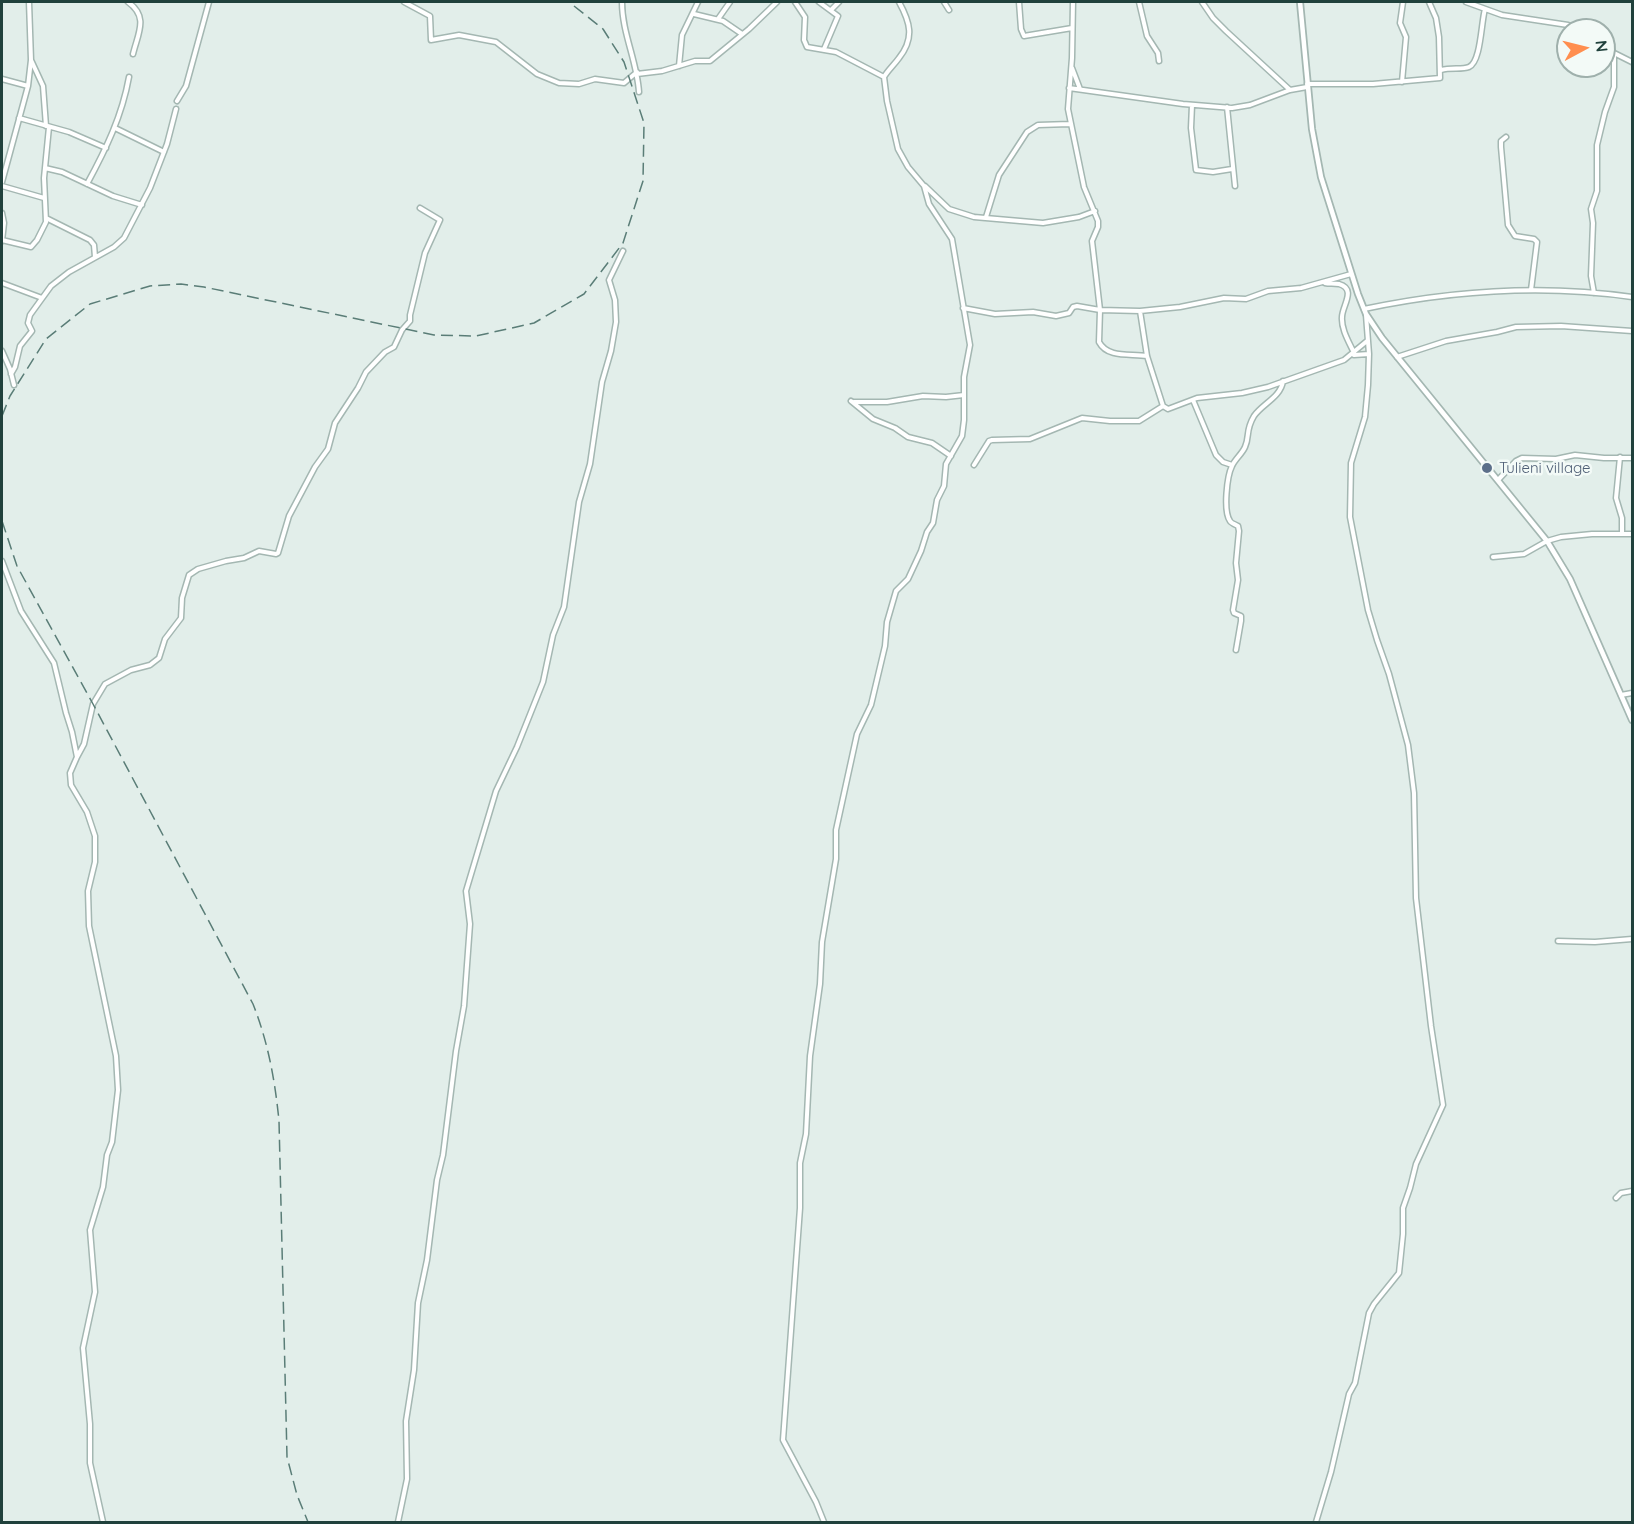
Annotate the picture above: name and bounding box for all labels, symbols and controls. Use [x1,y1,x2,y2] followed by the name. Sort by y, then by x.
[1556,18,1616,78] north arrow
[1591,39,1613,53] text: N
[1499,459,1591,477] place label: Tulieni village
[1480,461,1494,475] marker: Tulieni village

